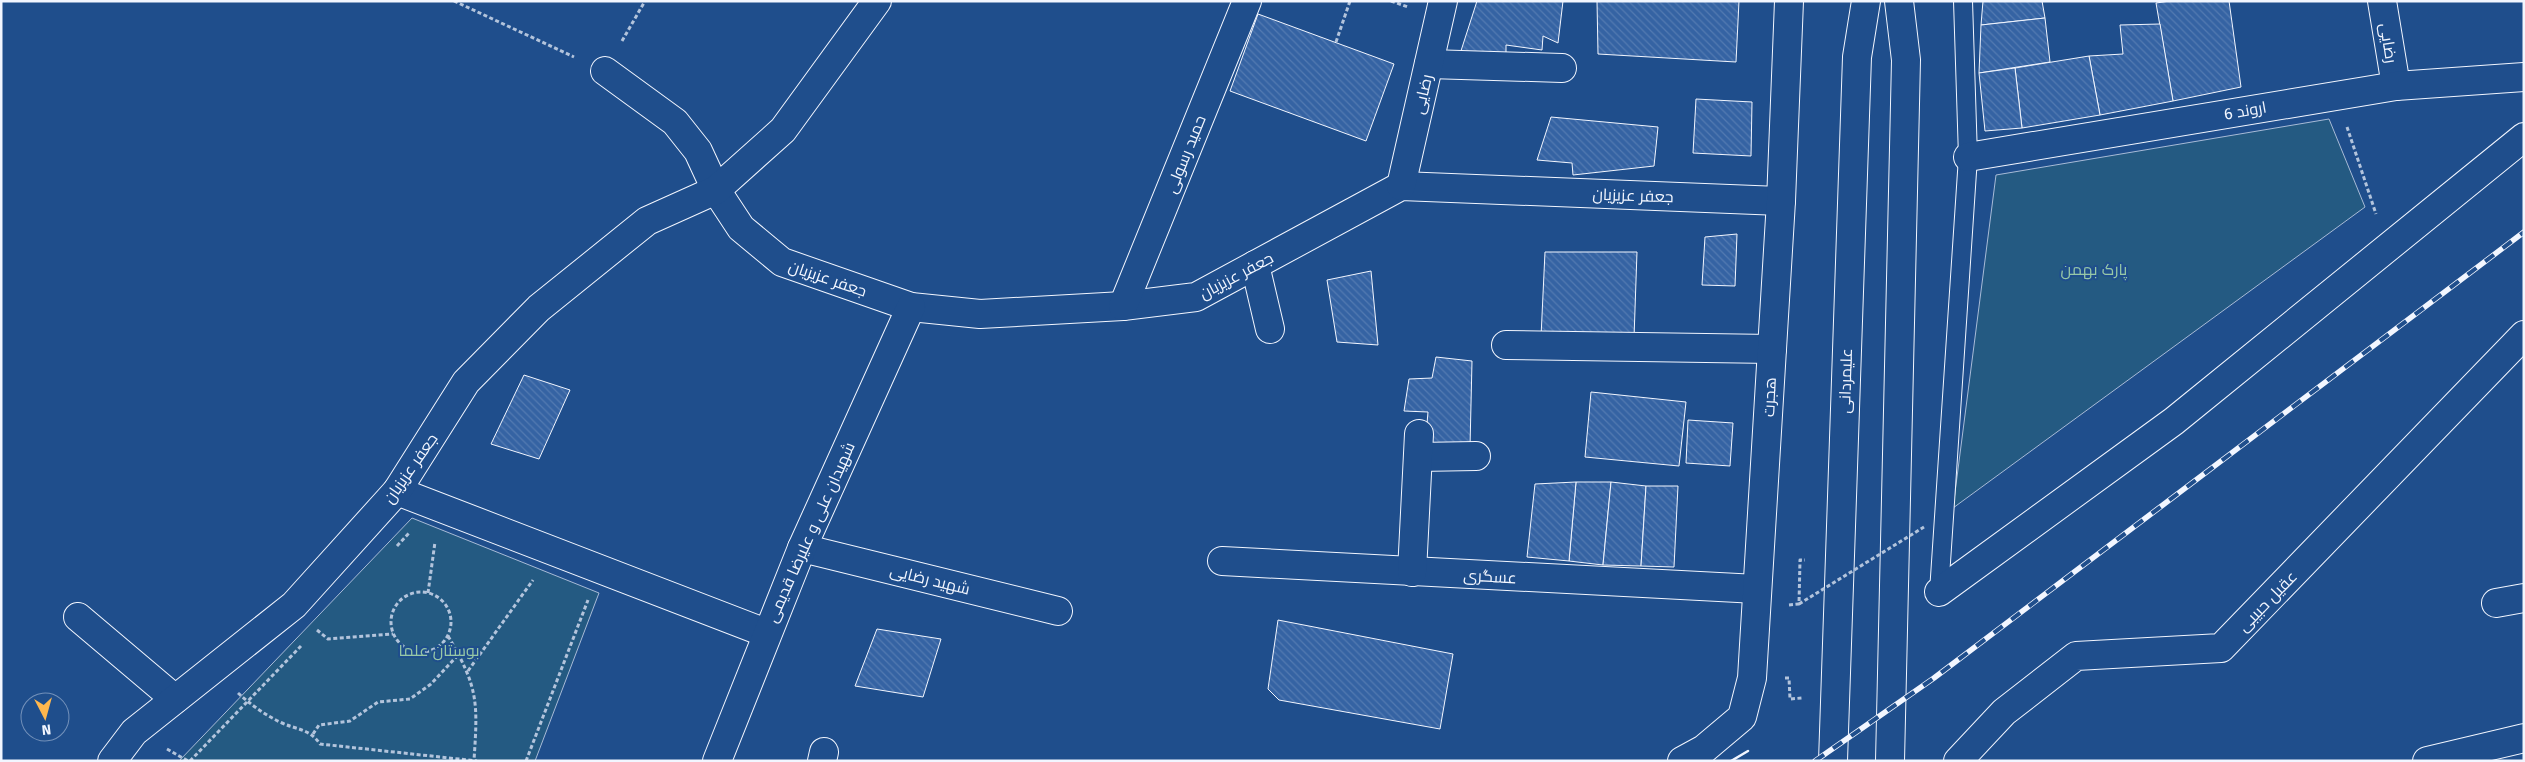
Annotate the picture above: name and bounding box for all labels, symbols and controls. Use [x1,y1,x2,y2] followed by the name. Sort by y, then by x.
[2375,22,2401,65] street label: رضایی
[1409,72,1437,116] street label: رضایی
[2222,97,2268,124] street label: اروند 6
[1161,112,1211,196] street label: حمید رسولی
[1592,185,1674,207] street label: جعفر عزیزیان
[1196,248,1277,304] street label: جعفر عزیزیان
[786,256,869,302] street label: جعفر عزیزیان
[2061,260,2128,281] park label: پارک بهمن
[1835,348,1857,414] street label: علیمردانی
[1759,377,1780,417] street label: هجرت
[379,430,442,508] street label: جعفر عزیزیان
[762,439,860,626] street label: شهیدان علی و علیرضا قدیمی
[888,560,972,600] street label: شهید رضایی
[1463,566,1517,588] street label: عسگری
[2234,567,2302,636] street label: عقیل حبیبی
[399,641,479,661] park label: بوستان علما
[20,692,70,742] north arrow
[41,720,52,738] text: N

